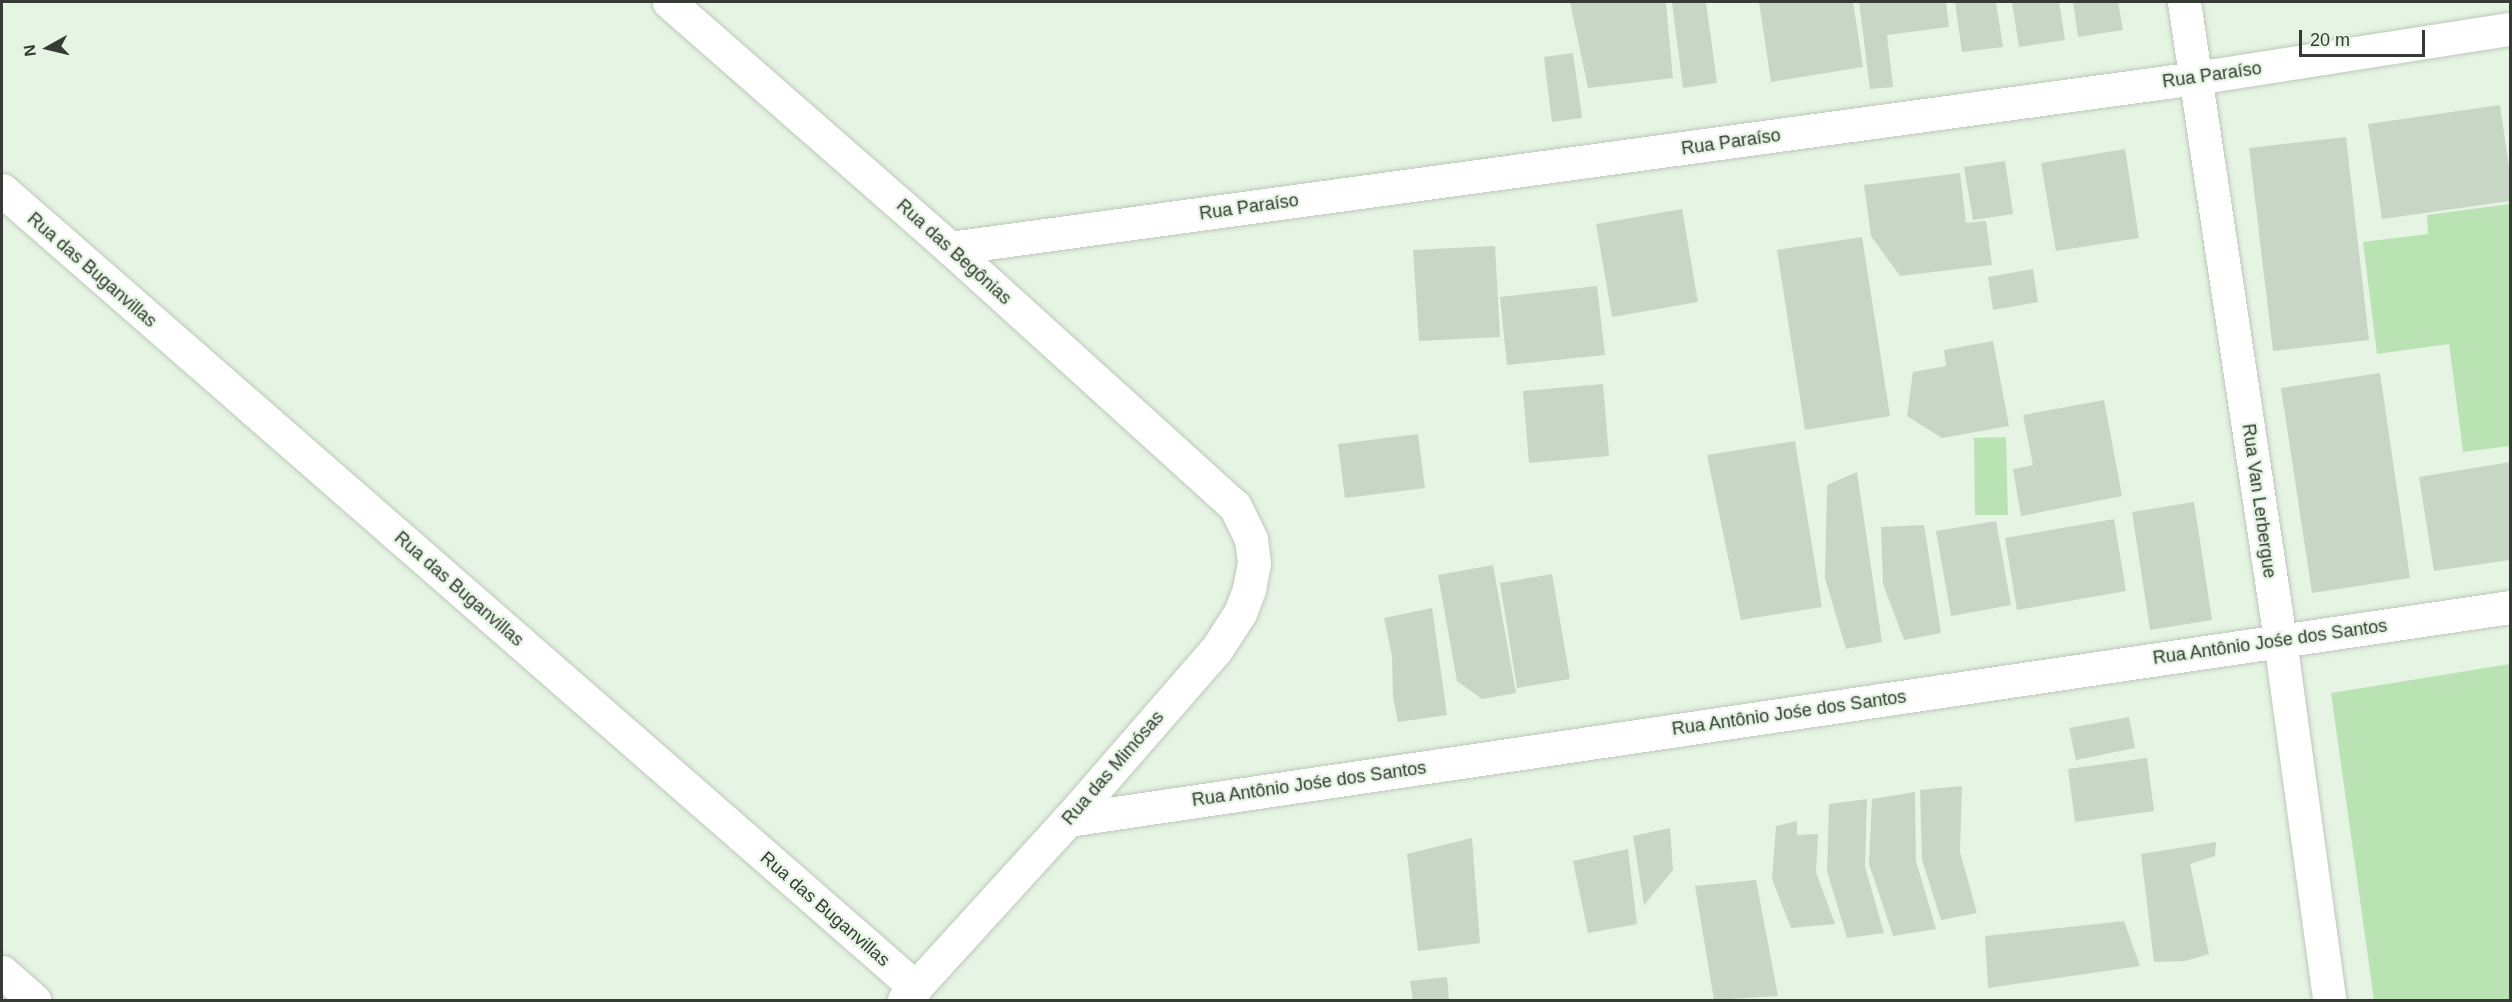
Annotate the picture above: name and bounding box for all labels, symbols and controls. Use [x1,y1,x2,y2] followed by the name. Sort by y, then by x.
[18,18,78,78] north arrow
[2302,18,2428,56] scale bar
[2310,30,2350,50] text: 20 m
[20,44,39,57] text: N
[2161,57,2263,93] street label: Rua Paraíso
[1680,124,1782,160] street label: Rua Paraíso
[1198,189,1300,225] street label: Rua Paraíso
[892,195,1016,309] street label: Rua das Begônias
[23,208,161,332] street label: Rua das Buganvillas
[2237,422,2281,580] street label: Rua Van Lerbergue
[390,527,528,651] street label: Rua das Buganvillas
[2151,615,2389,669] street label: Rua Antônio Jośe dos Santos
[1670,686,1908,740] street label: Rua Antônio Jośe dos Santos
[1058,707,1168,829] street label: Rua das Mimósas
[1190,757,1428,811] street label: Rua Antônio Jośe dos Santos
[756,847,894,971] street label: Rua das Buganvillas

